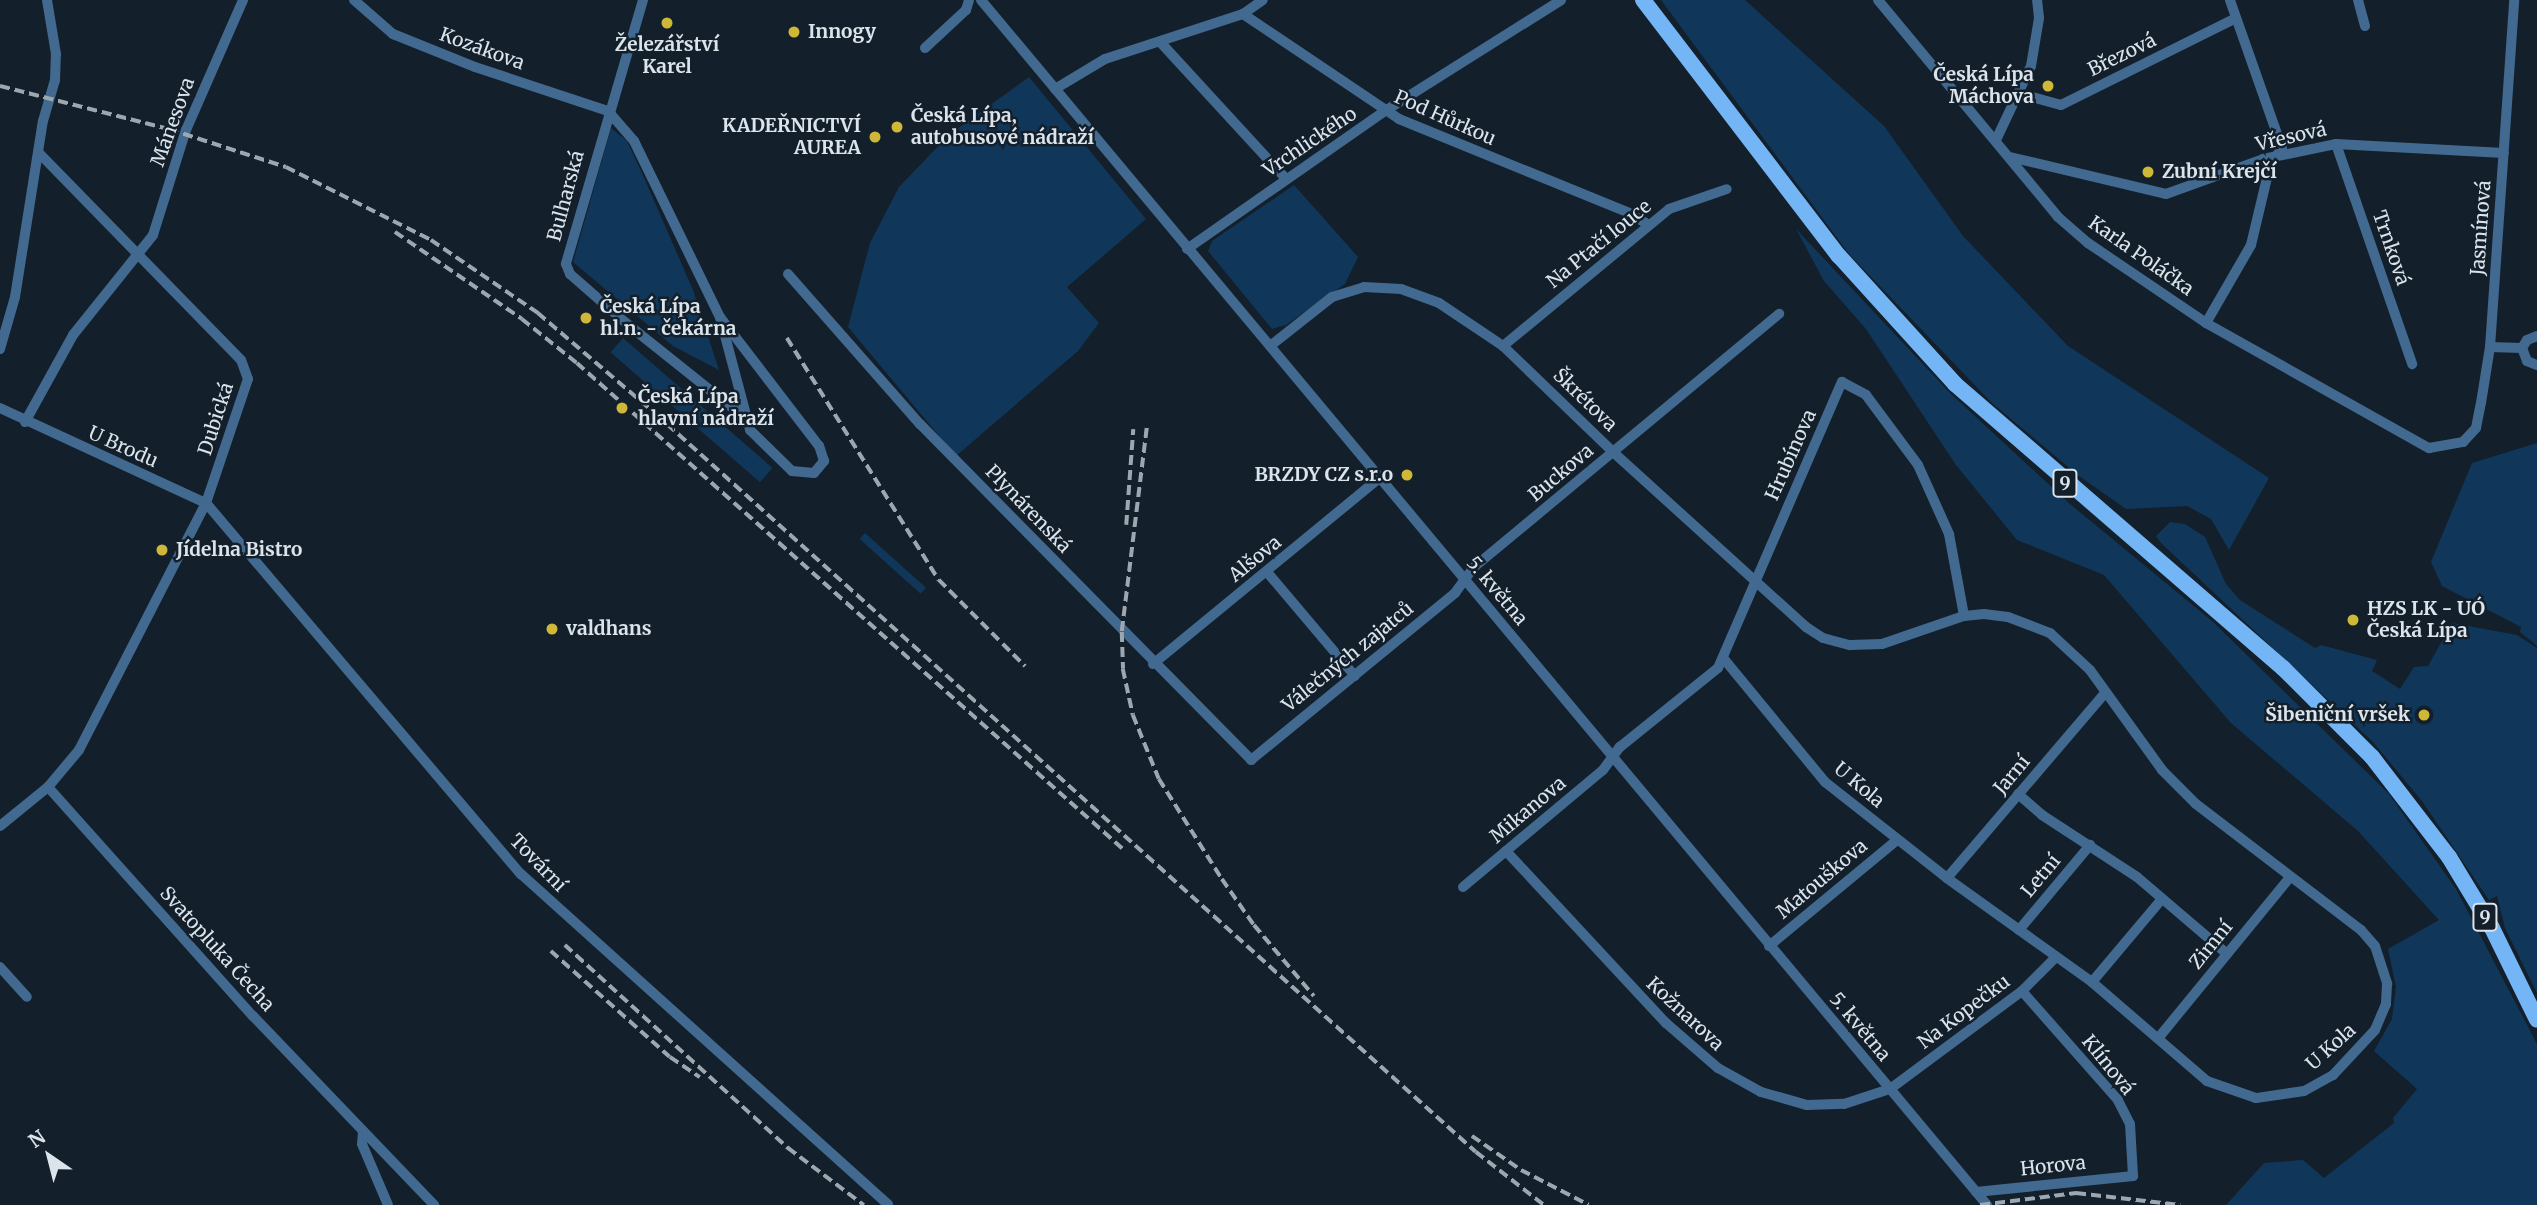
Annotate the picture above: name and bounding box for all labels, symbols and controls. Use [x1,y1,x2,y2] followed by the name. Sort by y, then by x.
[659,15,675,31] marker: Železářství Karel
[808,21,876,43] place label: Innogy
[437,23,527,75] street label: Kozákova
[786,24,802,40] marker: Innogy
[2084,29,2160,81] street label: Březová
[615,34,719,78] place label: Železářství Karel
[1933,64,2034,108] place label: Česká Lípa Máchova
[146,74,200,170] street label: Mánesova
[2040,78,2056,94] marker: Česká Lípa Máchova
[1391,85,1499,151] street label: Pod Hůrkou
[1259,102,1361,182] street label: Vrchlického
[911,105,1094,149] place label: Česká Lípa, autobusové nádraží
[722,115,861,159] place label: KADEŘNICTVÍ AUREA
[2253,118,2329,156] street label: Vřesová
[889,119,905,135] marker: Česká Lípa, autobusové nádraží
[867,129,883,145] marker: KADEŘNICTVÍ AUREA
[543,148,589,244] street label: Bulharská
[2162,161,2277,183] place label: Zubní Krejčí
[2140,164,2156,180] marker: Zubní Krejčí
[2466,180,2496,276] street label: Jasmínová
[1542,195,1656,293] street label: Na Ptačí louce
[2368,208,2414,288] street label: Trnková
[2084,211,2198,301] street label: Karla Poláčka
[600,296,736,340] place label: Česká Lípa hl.n. - čekárna
[578,310,594,326] marker: Česká Lípa hl.n. - čekárna
[1548,364,1622,436] street label: Škrétova
[194,380,238,458] street label: Dubická
[638,386,774,430] place label: Česká Lípa hlavní nádraží
[612,398,632,418] marker: Česká Lípa hlavní nádraží
[1761,406,1821,504] street label: Hrubínova
[84,422,162,472] street label: U Brodu
[1524,439,1598,507] street label: Buckova
[980,460,1076,558] street label: Plynárenská
[1254,464,1393,486] place label: BRZDY CZ s.r.o
[1399,467,1415,483] marker: BRZDY CZ s.r.o
[2051,468,2079,498] road number: 9
[1224,531,1286,587] street label: Alšova
[176,539,302,561] place label: Jídelna Bistro
[154,542,170,558] marker: Jídelna Bistro
[1462,552,1532,630] street label: 5. května
[1278,597,1418,717] street label: Válečných zajatců
[2367,598,2485,642] place label: HZS LK - UÓ Česká Lípa
[2345,612,2361,628] marker: HZS LK - UÓ Česká Lípa
[566,618,652,640] place label: valdhans
[544,621,560,637] marker: valdhans
[2265,704,2410,726] place label: Šibeniční vršek
[2416,707,2432,723] marker: Šibeniční vršek
[1989,751,2035,799] street label: Jarní
[1829,757,1889,813] street label: U Kola
[1486,772,1570,848] street label: Mikanova
[505,829,571,897] street label: Tovární
[1772,834,1872,924] street label: Matouškova
[2017,850,2065,902] street label: Letní
[155,882,279,1016] street label: Svatopluka Čecha
[2471,902,2499,932] road number: 9
[2185,916,2237,974] street label: Zimní
[1913,970,2015,1054] street label: Na Kopečku
[1642,972,1728,1056] street label: Kožnarova
[1825,988,1895,1066] street label: 5. května
[2302,1019,2360,1075] street label: U Kola
[2077,1030,2139,1100] street label: Klínová
[14,1121,84,1191] north arrow
[24,1125,50,1153] text: N
[2019,1151,2087,1181] street label: Horova

